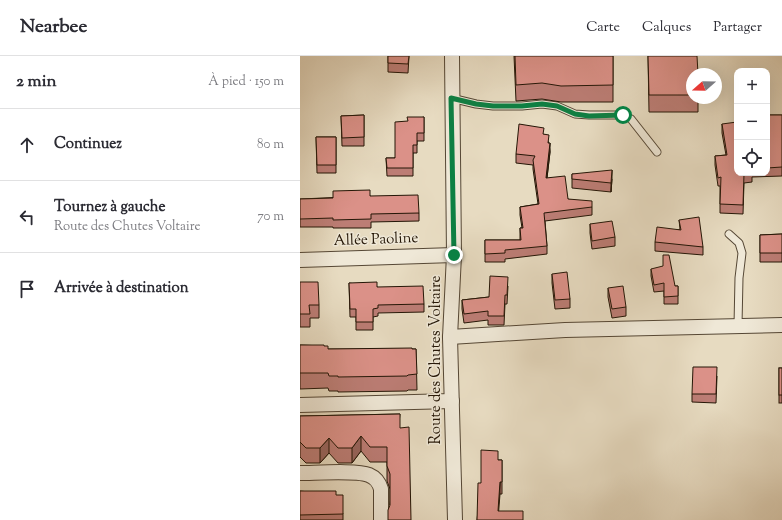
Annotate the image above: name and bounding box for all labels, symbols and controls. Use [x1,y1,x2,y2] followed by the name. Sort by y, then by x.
[20,14,87,41] text: Nearbee
[586,18,620,38] text: Carte
[642,18,691,38] text: Calques
[713,18,762,38] text: Partager
[686,68,722,104] north arrow
[734,68,770,176] map controls
[734,68,770,104] button: +
[16,70,57,94] text: 2 min
[208,73,284,91] text: À pied · 150 m
[734,104,770,140] button: −
[614,106,632,124] route start
[16,134,38,156] icon: ahead
[54,134,122,155] text: Continuez
[257,136,284,154] text: 80 m
[734,140,770,176] button: locate
[54,197,165,218] text: Tournez à gauche
[16,206,38,228] icon: left
[257,208,284,226] text: 70 m
[54,218,201,236] text: Route des Chutes Voltaire
[333,228,419,252] street label: Allée Paoline
[445,246,463,264] route end
[426,275,447,445] street label: Route des Chutes Voltaire
[16,278,38,300] icon: arrive
[54,278,189,299] text: Arrivée à destination

